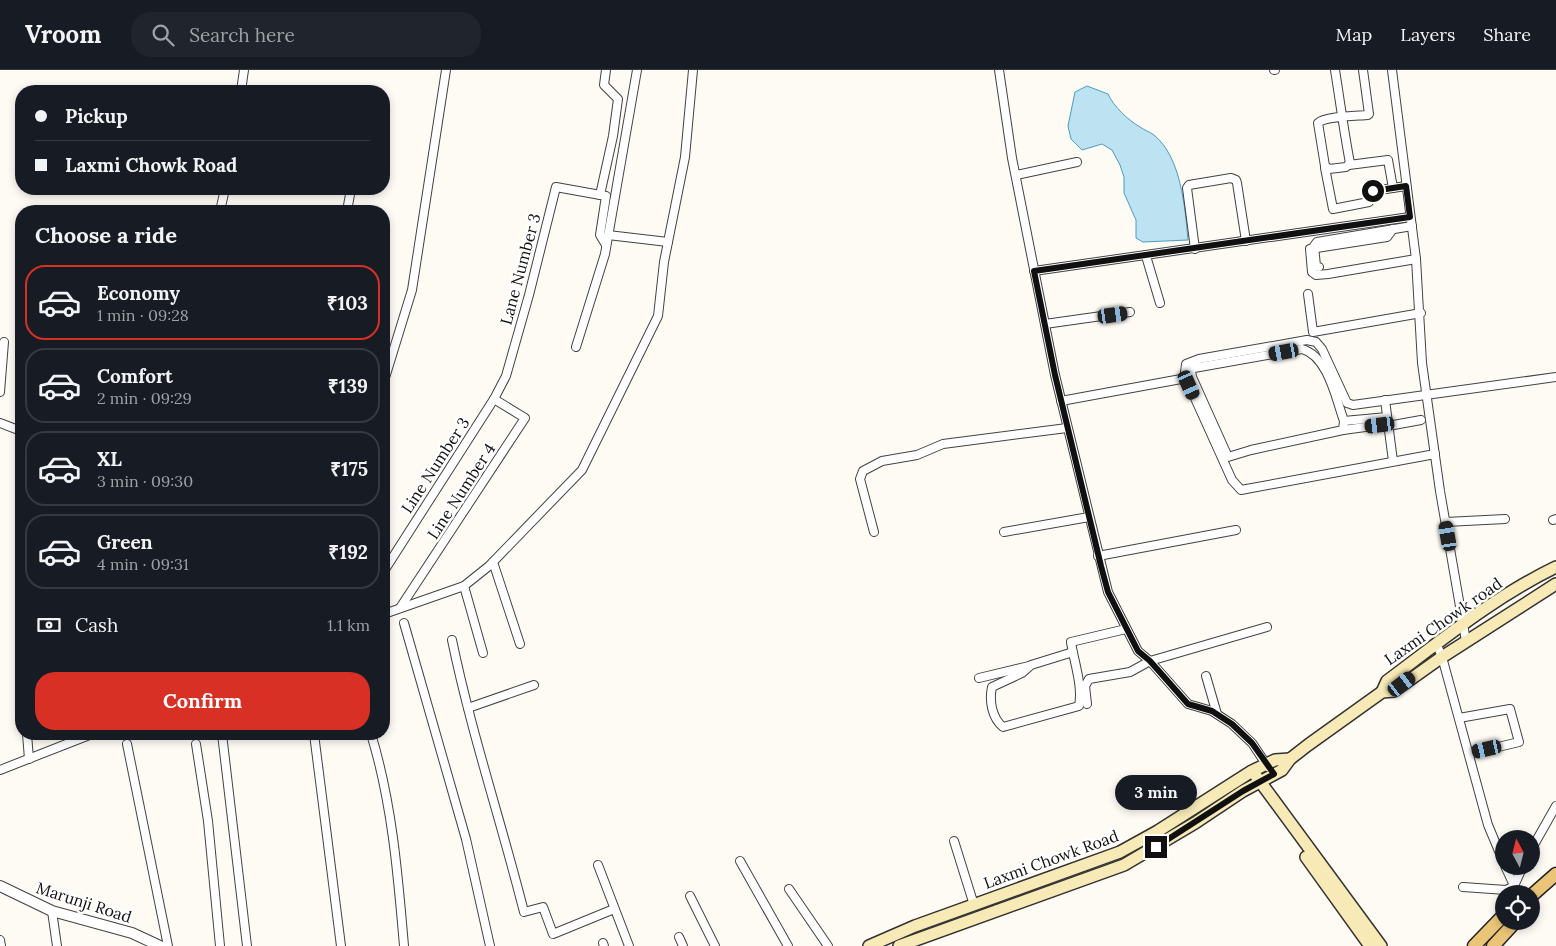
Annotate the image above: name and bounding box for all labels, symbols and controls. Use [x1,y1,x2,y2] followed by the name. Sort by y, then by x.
[131,12,481,57] search box
[25,19,101,50] text: Vroom
[149,21,177,49] icon: search
[189,23,295,47] text: Search here
[1336,23,1372,46] text: Map
[1400,23,1455,46] text: Layers
[1483,23,1531,46] text: Share
[65,104,128,128] text: Pickup
[65,153,237,177] text: Laxmi Chowk Road
[1362,180,1384,202] route start
[496,211,545,327] street label: Lane Number 3
[35,221,177,249] text: Choose a ride
[37,280,82,325] icon: car
[97,281,180,305] text: Economy
[327,291,368,315] text: ₹103
[97,305,189,325] text: 1 min · 09:28
[1097,305,1128,325] car
[1267,342,1300,362] car
[37,363,82,408] icon: car
[97,364,173,388] text: Comfort
[1176,368,1201,402] car
[328,374,368,398] text: ₹139
[97,388,192,408] text: 2 min · 09:29
[397,413,474,517] street label: Line Number 3
[1364,416,1395,434] car
[423,439,500,543] street label: Line Number 4
[37,446,82,491] icon: car
[97,447,122,471] text: XL
[330,457,368,481] text: ₹175
[97,471,193,491] text: 3 min · 09:30
[1438,520,1457,552] car
[37,529,82,574] icon: car
[97,530,153,554] text: Green
[328,540,368,564] text: ₹192
[97,554,189,574] text: 4 min · 09:31
[1380,573,1506,669] street label: Laxmi Chowk road
[35,611,63,639] icon: cash
[75,613,118,637] text: Cash
[327,615,370,635] text: 1.1 km
[1385,669,1418,699] car
[35,672,370,730] button: Confirm
[1470,738,1503,760] car
[1115,774,1197,810] callout: 3 min
[1134,782,1178,802] text: 3 min
[981,825,1122,893] street label: Laxmi Chowk Road
[1495,830,1540,875] north arrow
[1495,830,1540,930] map controls
[1145,836,1167,858] route end
[34,877,135,927] street label: Marunji Road
[1495,885,1540,930] button: locate

